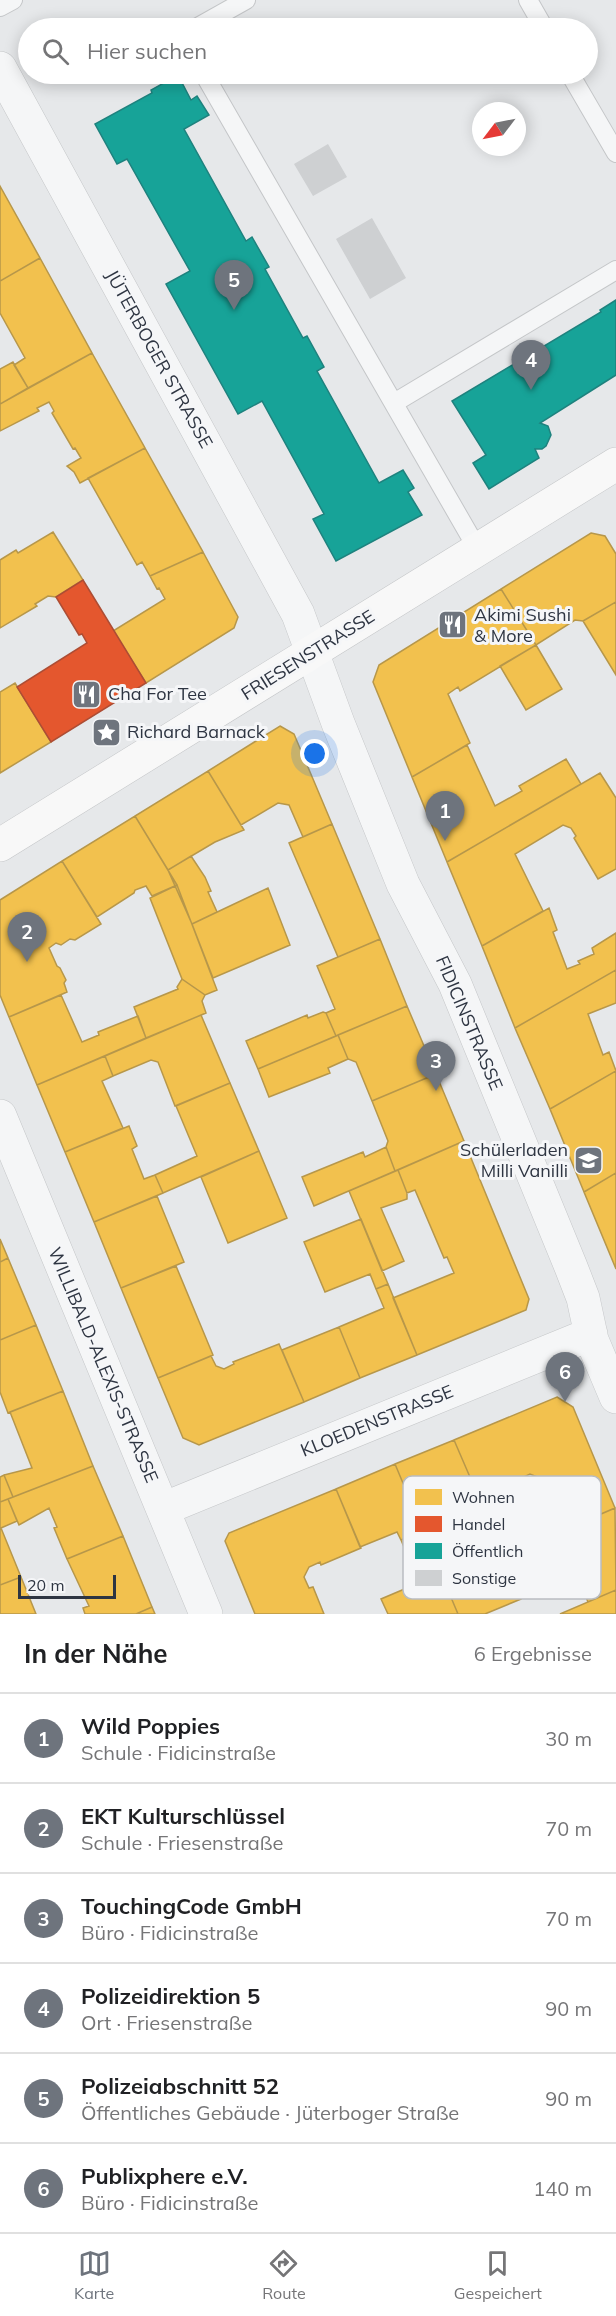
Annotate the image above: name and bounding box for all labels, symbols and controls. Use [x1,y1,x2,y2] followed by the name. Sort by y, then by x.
[18,18,598,84] search box
[39,35,72,68] icon: search
[87,37,207,65] text: Hier suchen
[472,102,526,156] north arrow
[214,260,254,310] pin: 5
[101,266,218,452] street label: JÜTERBOGER STRASSE
[512,340,550,390] pin: 4
[474,603,571,647] place label: Akimi Sushi & More
[237,604,379,705] street label: FRIESENSTRASSE
[437,609,469,641] restaurant icon: Akimi Sushi & More
[71,678,103,710] restaurant icon: Cha For Tee
[108,682,207,705] place label: Cha For Tee
[90,716,122,748] place icon: Richard Barnack
[127,720,266,743] place label: Richard Barnack
[300,739,329,768] your location
[426,792,464,841] pin: 1
[8,912,46,962] pin: 2
[431,952,508,1093] street label: FIDICINSTRASSE
[416,1042,456,1091] pin: 3
[460,1138,568,1182] place label: Schülerladen Milli Vanilli
[573,1144,605,1176] school or university icon: Schülerladen Milli Vanilli
[43,1244,164,1486] street label: WILLIBALD-ALEXIS-STRASSE
[546,1352,584,1402] pin: 6
[297,1379,457,1462] street label: KLOEDENSTRASSE
[403,1476,601,1599] legend
[452,1487,515,1507] text: Wohnen
[452,1514,505,1534] text: Handel
[452,1541,523,1561] text: Öffentlich
[452,1568,516,1588] text: Sonstige
[18,1572,116,1600] scale bar
[27,1575,64,1595] text: 20 m
[24,1637,168,1670] text: In der Nähe
[474,1641,592,1666] text: 6 Ergebnisse
[81,1712,220,1740] text: Wild Poppies
[38,1726,50,1751] text: 1
[545,1726,592,1751] text: 30 m
[81,1740,276,1765] text: Schule · Fidicinstraße
[81,1802,285,1830] text: EKT Kulturschlüssel
[38,1816,50,1841] text: 2
[545,1816,592,1841] text: 70 m
[81,1830,283,1855] text: Schule · Friesenstraße
[81,1892,302,1920] text: TouchingCode GmbH
[38,1906,50,1931] text: 3
[545,1906,592,1931] text: 70 m
[81,1920,258,1945] text: Büro · Fidicinstraße
[81,1982,260,2010] text: Polizeidirektion 5
[38,1996,50,2021] text: 4
[545,1996,592,2021] text: 90 m
[81,2010,252,2035] text: Ort · Friesenstraße
[81,2072,279,2100] text: Polizeiabschnitt 52
[38,2086,50,2111] text: 5
[545,2086,592,2111] text: 90 m
[81,2100,459,2125] text: Öffentliches Gebäude · Jüterboger Straße
[81,2162,248,2190] text: Publixphere e.V.
[38,2176,50,2201] text: 6
[533,2176,592,2201] text: 140 m
[81,2190,258,2215] text: Büro · Fidicinstraße
[74,2247,114,2303] tab: Karte
[262,2247,306,2303] tab: Route
[454,2247,542,2303] tab: Gespeichert

